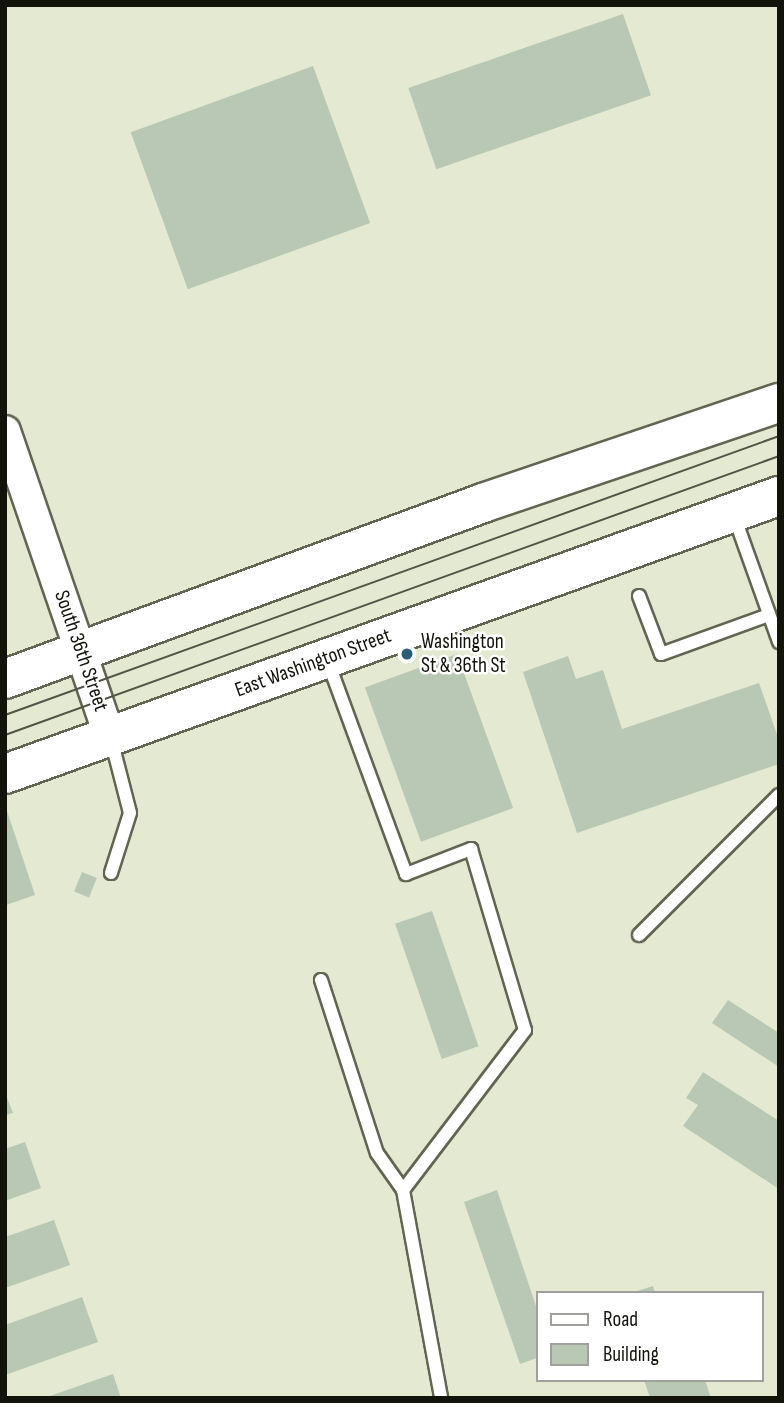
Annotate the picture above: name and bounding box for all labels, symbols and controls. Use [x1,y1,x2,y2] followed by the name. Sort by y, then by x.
[49,587,113,715] street label: South 36th Street
[232,623,394,703] street label: East Washington Street
[421,629,506,679] place label: Washington St & 36th St
[399,646,415,662] marker: Washington St & 36th St
[536,1291,763,1382] legend
[603,1307,638,1332] text: Road
[603,1342,659,1367] text: Building

